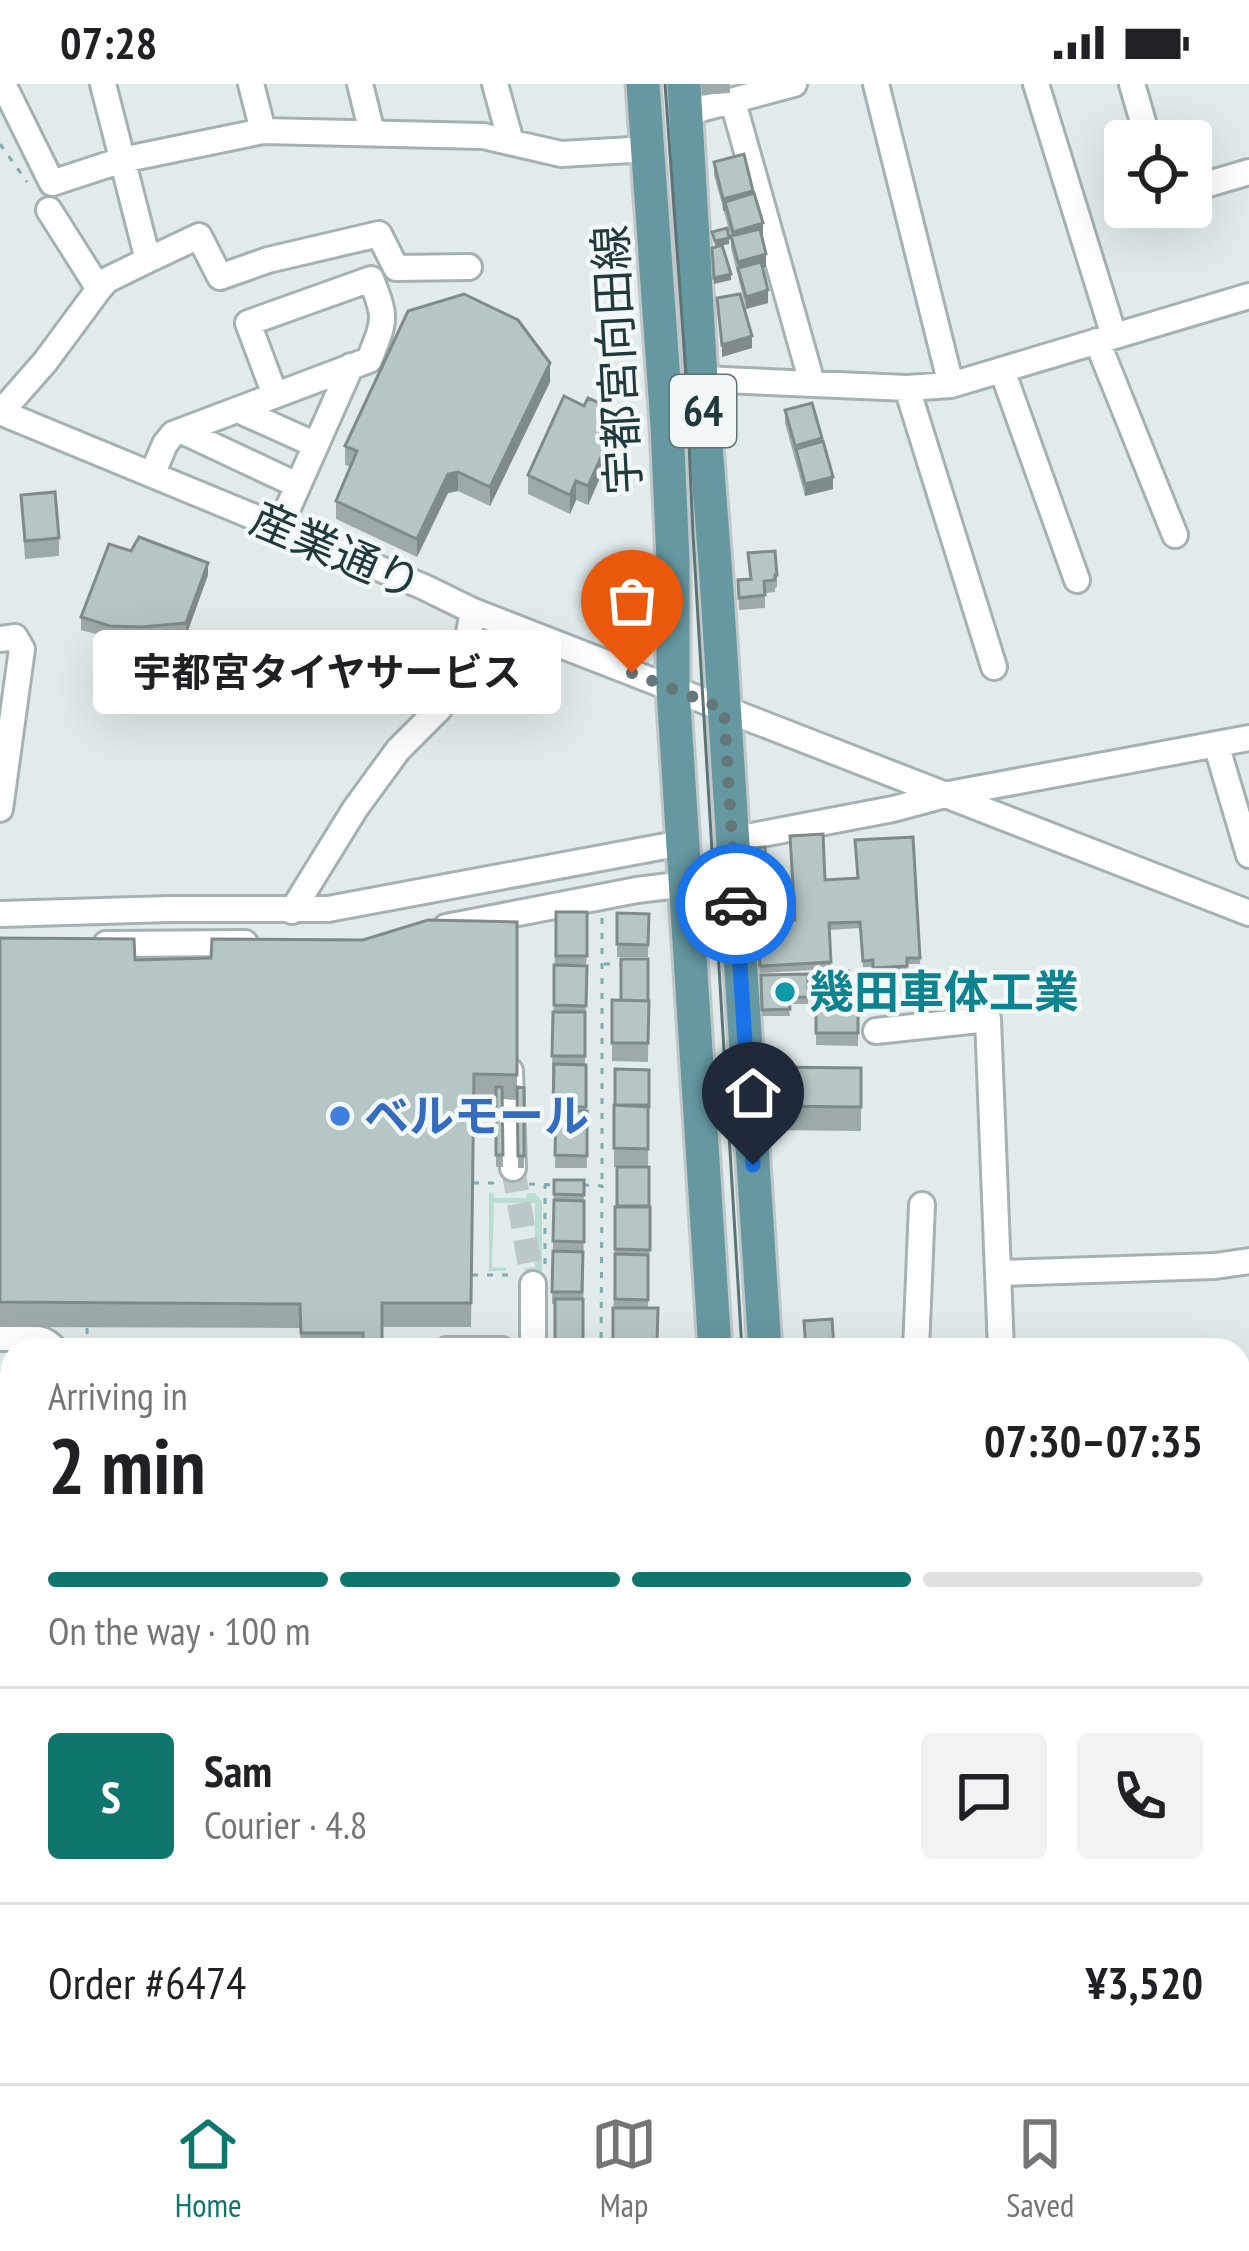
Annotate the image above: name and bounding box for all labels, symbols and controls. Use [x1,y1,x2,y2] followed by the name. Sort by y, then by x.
[60,13,157,71] text: 07:28
[1104,120,1212,228] map controls
[1104,120,1212,228] button: locate
[580,224,652,496] street label: 宇都宮向田線
[670,375,736,447] road number: 64
[242,488,431,612] street label: 産業通り
[581,550,683,673] pin
[599,568,665,634] icon: bag
[92,631,560,715] callout: 宇都宮タイヤサービス
[133,646,521,697] text: 宇都宮タイヤサービス
[676,844,796,964] courier
[703,871,769,937] icon: car
[809,962,1079,1020] place label: 幾田車体工業
[772,979,798,1005] marker: 幾田車体工業
[702,1042,804,1165] pin
[720,1060,786,1126] icon: home
[364,1086,589,1144] place label: ベルモール
[327,1103,353,1129] marker: ベルモール
[48,1370,188,1421] text: Arriving in
[984,1411,1203,1469] text: 07:30–07:35
[48,1415,206,1516] text: 2 min
[48,1605,310,1656] text: On the way · 100 m
[921,1733,1047,1859] button: chat
[1077,1733,1203,1859] button: phone
[204,1741,272,1799] text: Sam
[101,1767,121,1825] text: S
[204,1799,367,1850] text: Courier · 4.8
[48,1953,246,2011] text: Order #6474
[1086,1953,1203,2011] text: ¥3,520
[175,2111,242,2226] tab: Home
[591,2111,657,2226] tab: Map
[1006,2111,1074,2226] tab: Saved

